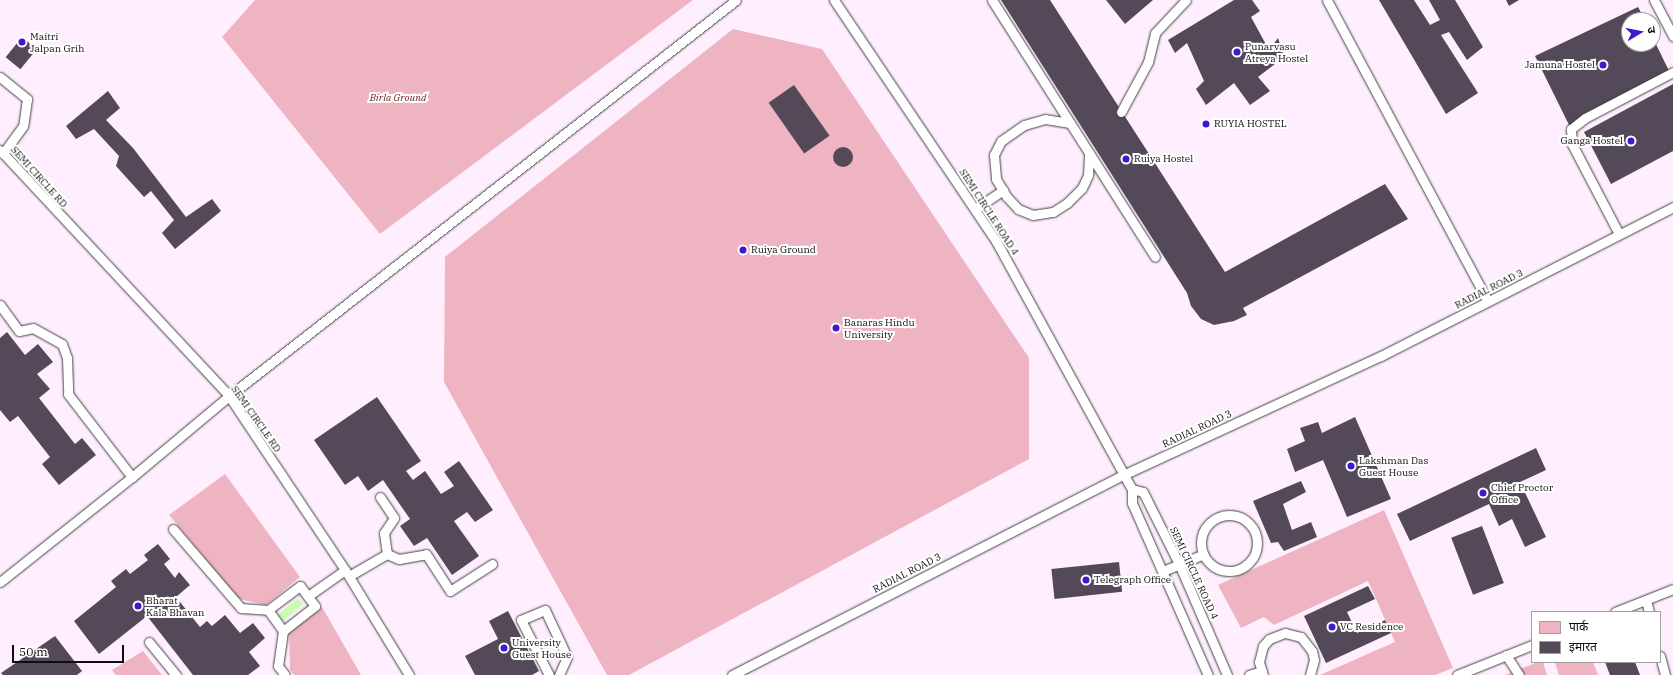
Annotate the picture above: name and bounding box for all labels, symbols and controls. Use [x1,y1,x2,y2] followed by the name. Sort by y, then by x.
[1621,12,1661,52] north arrow
[1644,26,1659,34] text: उ
[30,30,84,54] place label: Maitri Jalpan Grih
[17,37,27,47] marker: Maitri Jalpan Grih
[1245,40,1308,64] place label: Punarvasu Atreya Hostel
[1232,47,1242,57] marker: Punarvasu Atreya Hostel
[1525,59,1595,71] place label: Jamuna Hostel
[1598,60,1608,70] marker: Jamuna Hostel
[370,92,426,104] park label: Birla Ground
[1214,118,1287,130] place label: RUYIA HOSTEL
[1201,119,1211,129] marker: RUYIA HOSTEL
[1560,135,1623,147] place label: Ganga Hostel
[1626,136,1636,146] marker: Ganga Hostel
[8,144,70,210] street label: SEMI CIRCLE RD
[1134,153,1193,165] place label: Ruiya Hostel
[1121,154,1131,164] marker: Ruiya Hostel
[957,167,1021,257] street label: SEMI CIRCLE ROAD 4
[751,244,816,256] place label: Ruiya Ground
[738,245,748,255] marker: Ruiya Ground
[1453,267,1525,311] street label: RADIAL ROAD 3
[844,316,915,340] place label: Banaras Hindu University
[831,323,841,333] marker: Banaras Hindu University
[229,383,283,455] street label: SEMI CIRCLE RD
[1160,408,1234,450] street label: RADIAL ROAD 3
[1359,454,1428,478] place label: Lakshman Das Guest House
[1346,461,1356,471] marker: Lakshman Das Guest House
[1491,481,1553,504] place label: Chief Proctor Office
[1478,488,1488,498] marker: Chief Proctor Office
[1167,525,1221,621] street label: SEMI CIRCLE ROAD 4
[871,551,943,595] street label: RADIAL ROAD 3
[1094,574,1171,586] place label: Telegraph Office
[1081,575,1091,585] marker: Telegraph Office
[146,594,204,618] place label: Bharat Kala Bhavan
[133,601,143,611] marker: Bharat Kala Bhavan
[1531,611,1661,663] legend
[1569,619,1588,634] text: पार्क
[1340,621,1403,633] place label: VC Residence
[1327,622,1337,632] marker: VC Residence
[512,636,571,660] place label: University Guest House
[14,637,126,663] scale bar
[1569,639,1597,654] text: इमारत
[499,643,509,653] marker: University Guest House
[19,644,48,659] text: 50 m

